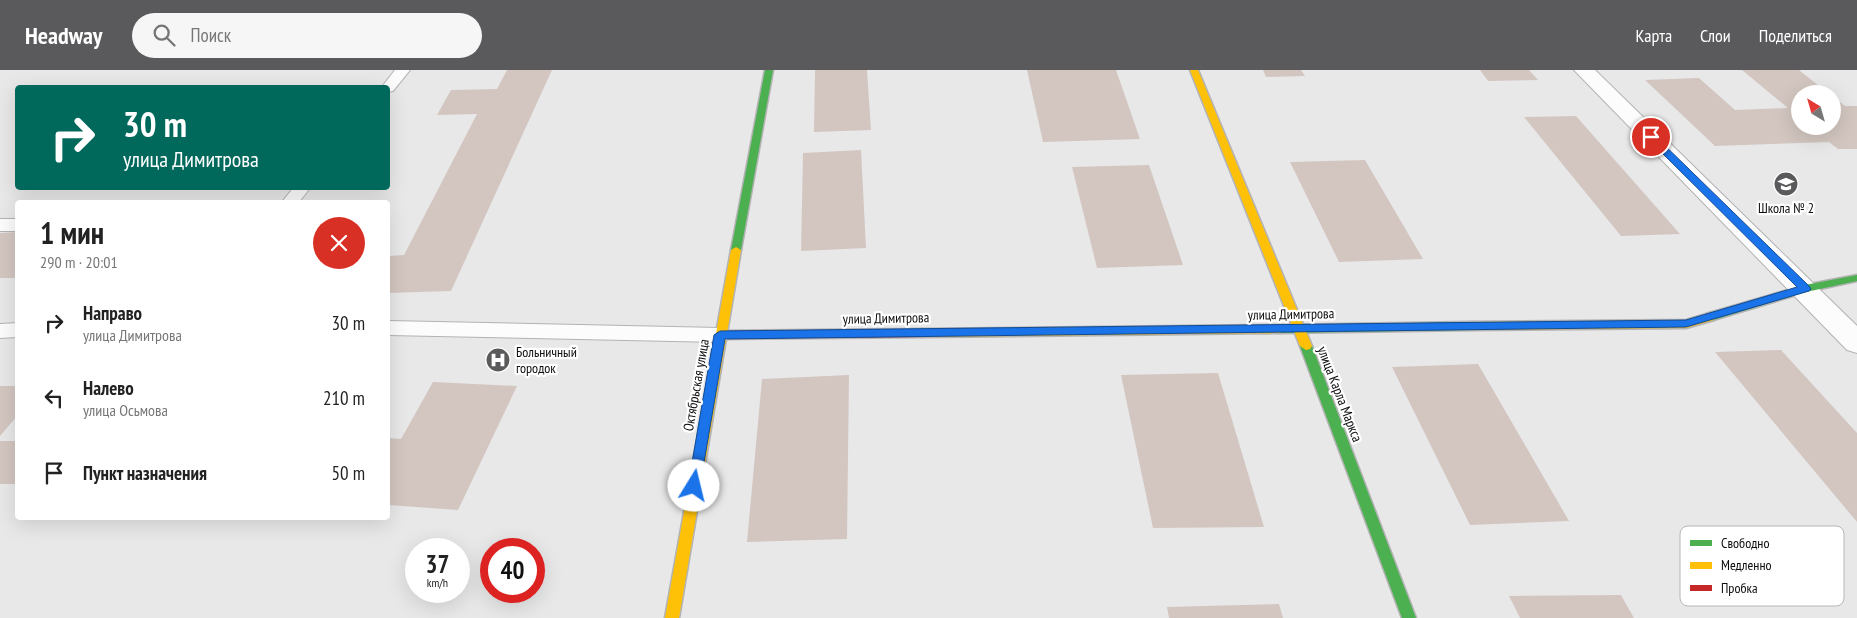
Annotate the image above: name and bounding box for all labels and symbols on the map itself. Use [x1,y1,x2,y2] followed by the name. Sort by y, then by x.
[1791,85,1841,135] north arrow
[1630,116,1672,158] pin
[1773,171,1799,197] school or university icon: Школа № 2
[1758,199,1814,217] place label: Школа № 2
[1248,304,1334,324] street label: улица Димитрова
[843,308,929,328] street label: улица Димитрова
[679,337,713,433] street label: Октябрьская улица
[516,343,577,377] place label: Больничный городок
[1313,344,1367,444] street label: улица Карла Маркса
[485,347,511,373] hospital icon: Больничный городок
[667,459,719,511] position arrow
[1680,526,1844,606] legend
[1721,534,1769,552] text: Свободно
[480,538,545,603] speed limit sign: 40
[1721,556,1772,574] text: Медленно
[1721,579,1758,597] text: Пробка

